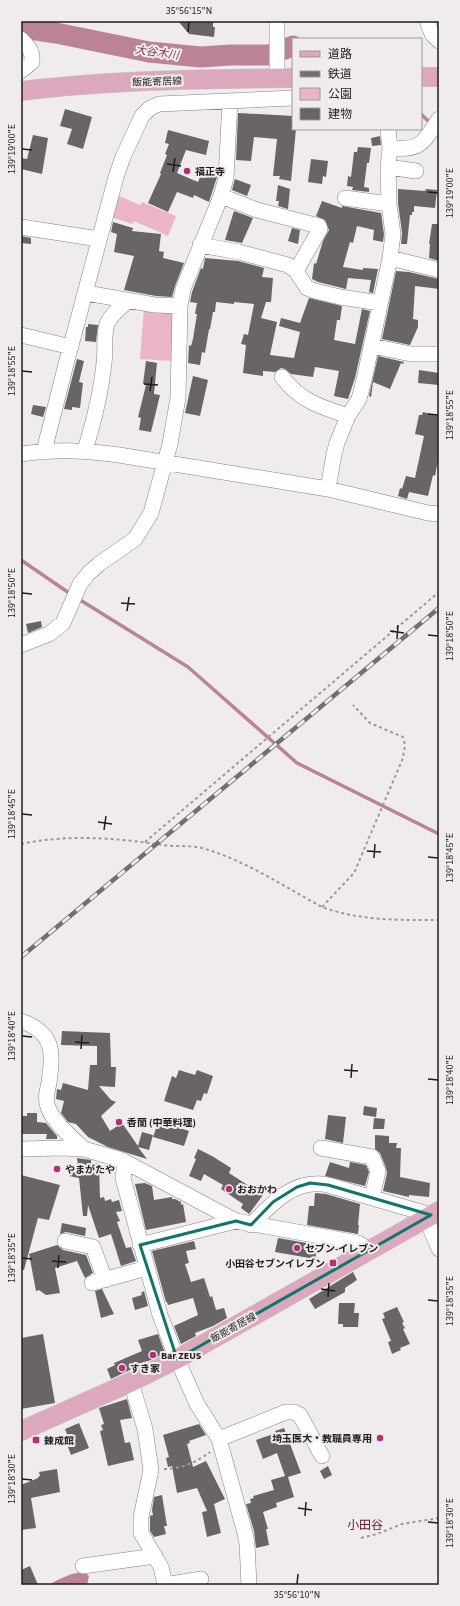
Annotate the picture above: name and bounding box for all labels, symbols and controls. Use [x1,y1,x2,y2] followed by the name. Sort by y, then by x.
[166,4,212,18] text: 35°56'15"N
[292,38,422,130] legend
[134,42,181,63] water label: 大谷木川
[328,46,352,63] text: 道路
[328,66,352,83] text: 鉄道
[132,74,182,90] street label: 飯能寄居線
[328,86,352,103] text: 公園
[328,106,352,123] text: 建物
[5,124,19,174] text: 139°19'00"E
[195,165,225,179] place label: 福正寺
[182,166,192,176] marker: 福正寺
[443,168,457,218] text: 139°19'00"E
[5,346,19,396] text: 139°18'55"E
[443,390,457,440] text: 139°18'55"E
[5,568,19,618] text: 139°18'50"E
[443,611,457,661] text: 139°18'50"E
[5,789,19,839] text: 139°18'45"E
[443,833,457,883] text: 139°18'45"E
[5,1011,19,1061] text: 139°18'40"E
[443,1055,457,1105] text: 139°18'40"E
[126,1116,196,1130] place label: 香蘭 (中華料理)
[114,1117,124,1127] marker: 香蘭 (中華料理)
[65,1163,115,1177] place label: やまがたや
[52,1164,62,1174] marker: やまがたや
[237,1183,277,1197] place label: おおかわ
[224,1184,234,1194] marker: おおかわ
[5,1233,19,1283] text: 139°18'35"E
[305,1242,378,1256] place label: セブン-イレブン
[292,1243,302,1253] marker: セブン-イレブン
[225,1257,325,1271] place label: 小田谷セブンイレブン
[328,1258,338,1268] marker: 小田谷セブンイレブン
[443,1276,457,1326] text: 139°18'35"E
[208,1310,259,1346] street label: 飯能寄居線
[161,1349,202,1363] place label: Bar ZEUS
[148,1350,158,1360] marker: Bar ZEUS
[130,1362,160,1376] place label: すき家
[117,1363,127,1373] marker: すき家
[272,1432,372,1446] place label: 埼玉医大・教職員専用
[375,1433,385,1443] marker: 埼玉医大・教職員専用
[44,1434,74,1448] place label: 錬成館
[31,1435,41,1445] marker: 錬成館
[5,1454,19,1504] text: 139°18'30"E
[443,1498,457,1548] text: 139°18'30"E
[347,1517,383,1534] district label: 小田谷
[274,1588,320,1602] text: 35°56'10"N

